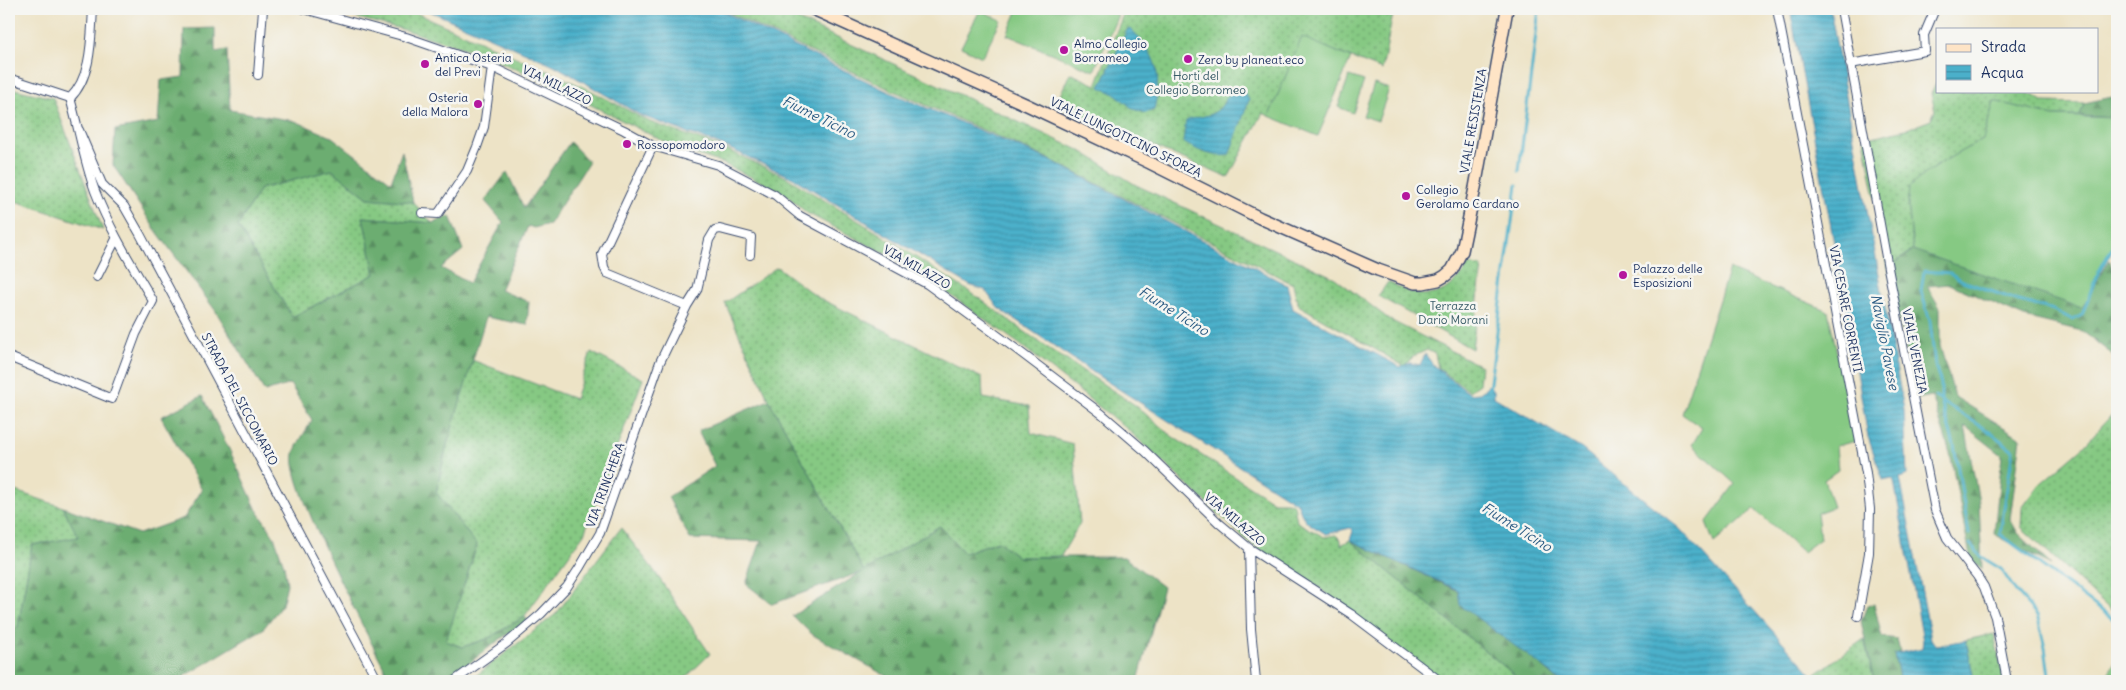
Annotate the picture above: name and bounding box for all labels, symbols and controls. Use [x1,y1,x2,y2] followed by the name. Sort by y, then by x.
[1936,28,2098,92] legend
[1074,36,1147,65] place label: Almo Collegio Borromeo
[1981,37,2026,56] text: Strada
[1058,44,1070,56] marker: Almo Collegio Borromeo
[435,50,512,79] place label: Antica Osteria del Previ
[1198,52,1304,67] place label: Zero by planeat.eco
[1182,53,1194,65] marker: Zero by planeat.eco
[419,58,431,70] marker: Antica Osteria del Previ
[520,62,594,108] street label: VIA MILAZZO
[1981,63,2024,82] text: Acqua
[1456,67,1490,175] street label: VIALE RESISTENZA
[1146,68,1246,97] park label: Horti del Collegio Borromeo
[402,90,468,119] place label: Osteria della Malora
[780,92,860,143] water label: Fiume Ticino
[1048,94,1205,180] street label: VIALE LUNGOTICINO SFORZA
[472,98,484,110] marker: Osteria della Malora
[637,137,725,152] place label: Rossopomodoro
[621,138,633,150] marker: Rossopomodoro
[1416,182,1520,211] place label: Collegio Gerolamo Cardano
[1400,190,1412,202] marker: Collegio Gerolamo Cardano
[881,242,953,292] street label: VIA MILAZZO
[1826,244,1866,374] street label: VIA CESARE CORRENTI
[1633,261,1703,290] place label: Palazzo delle Esposizioni
[1617,269,1629,281] marker: Palazzo delle Esposizioni
[1136,282,1213,340] water label: Fiume Ticino
[1867,293,1903,393] water label: Naviglio Pavese
[1418,298,1488,327] park label: Terrazza Dario Morani
[1899,307,1931,395] street label: VIALE VENEZIA
[199,330,281,468] street label: STRADA DEL SICCOMARIO
[583,440,627,530] street label: VIA TRINCHERA
[1201,489,1269,549] street label: VIA MILAZZO
[1479,498,1556,556] water label: Fiume Ticino

